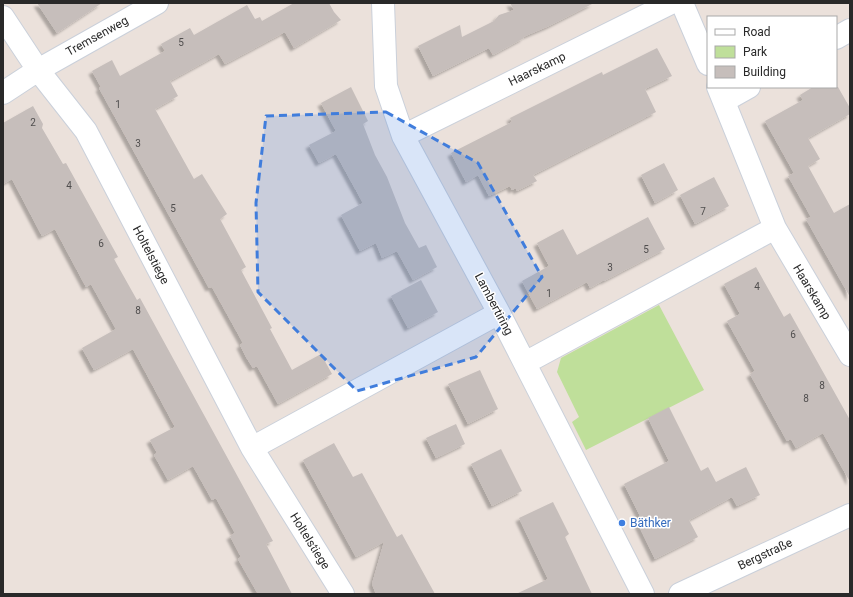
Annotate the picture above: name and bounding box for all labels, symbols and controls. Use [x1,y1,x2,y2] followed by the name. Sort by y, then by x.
[63,13,131,59] street label: Tremsenweg
[707,16,837,88] legend
[743,25,771,39] text: Road
[178,37,184,48] house number: 5
[743,45,768,59] text: Park
[506,49,568,89] street label: Haarskamp
[743,65,786,79] text: Building
[115,99,121,110] house number: 1
[30,117,36,128] house number: 2
[135,138,141,149] house number: 3
[66,180,72,191] house number: 4
[170,203,176,214] house number: 5
[700,206,706,217] house number: 7
[130,223,172,287] street label: Holtelstiege
[98,238,104,249] house number: 6
[643,244,649,255] house number: 5
[607,262,613,273] house number: 3
[790,262,834,322] street label: Haarskamp
[472,271,516,337] street label: Lambertiring
[754,281,760,292] house number: 4
[546,288,552,299] house number: 1
[135,305,141,316] house number: 8
[790,329,796,340] house number: 6
[819,380,825,391] house number: 8
[803,393,809,404] house number: 8
[287,510,333,572] street label: Holtelstiege
[630,516,671,530] place label: Bäthker
[617,518,627,528] marker: Bäthker
[736,535,794,573] street label: Bergstraße

